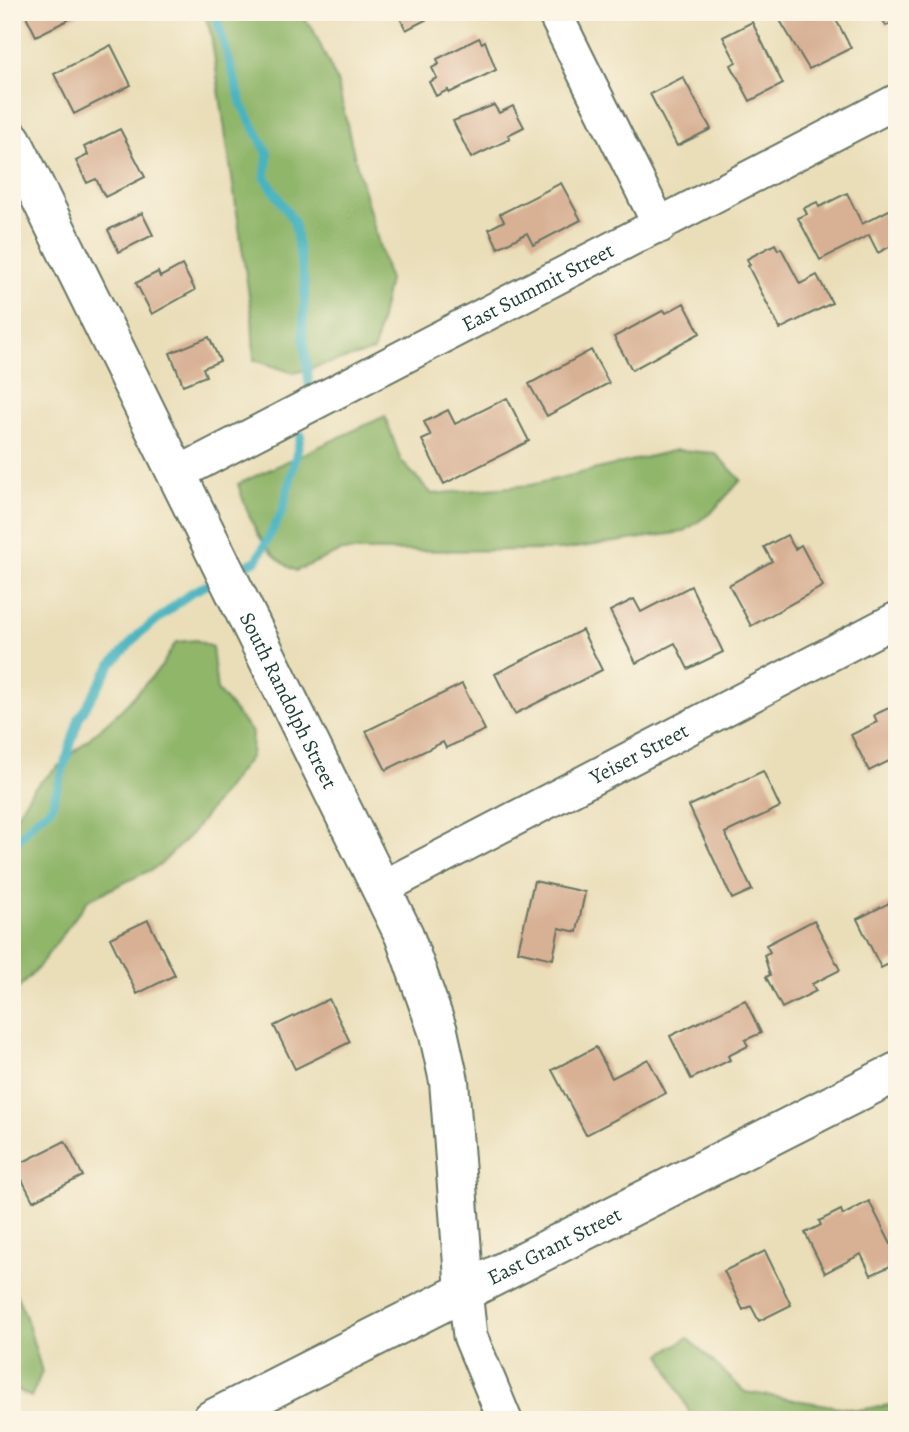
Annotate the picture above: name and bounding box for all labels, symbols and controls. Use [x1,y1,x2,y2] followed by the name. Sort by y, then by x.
[457,236,619,338] street label: East Summit Street
[233,608,344,794] street label: South Randolph Street
[584,716,693,792] street label: Yeiser Street
[483,1200,626,1292] street label: East Grant Street

